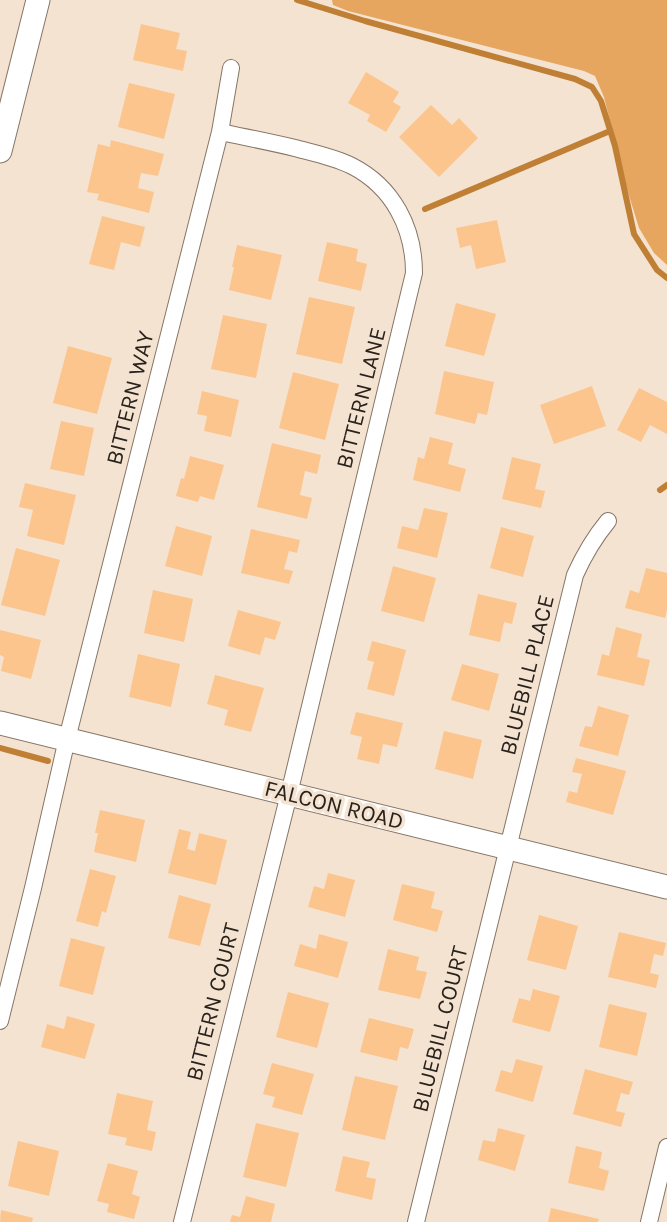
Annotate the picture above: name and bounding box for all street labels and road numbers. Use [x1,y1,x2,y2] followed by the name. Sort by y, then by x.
[330,325,392,471] street label: BITTERN LANE
[100,328,160,468] street label: BITTERN WAY
[494,592,560,758] street label: BLUEBILL PLACE
[262,775,406,835] street label: FALCON ROAD
[180,920,246,1084] street label: BITTERN COURT
[406,943,474,1115] street label: BLUEBILL COURT

